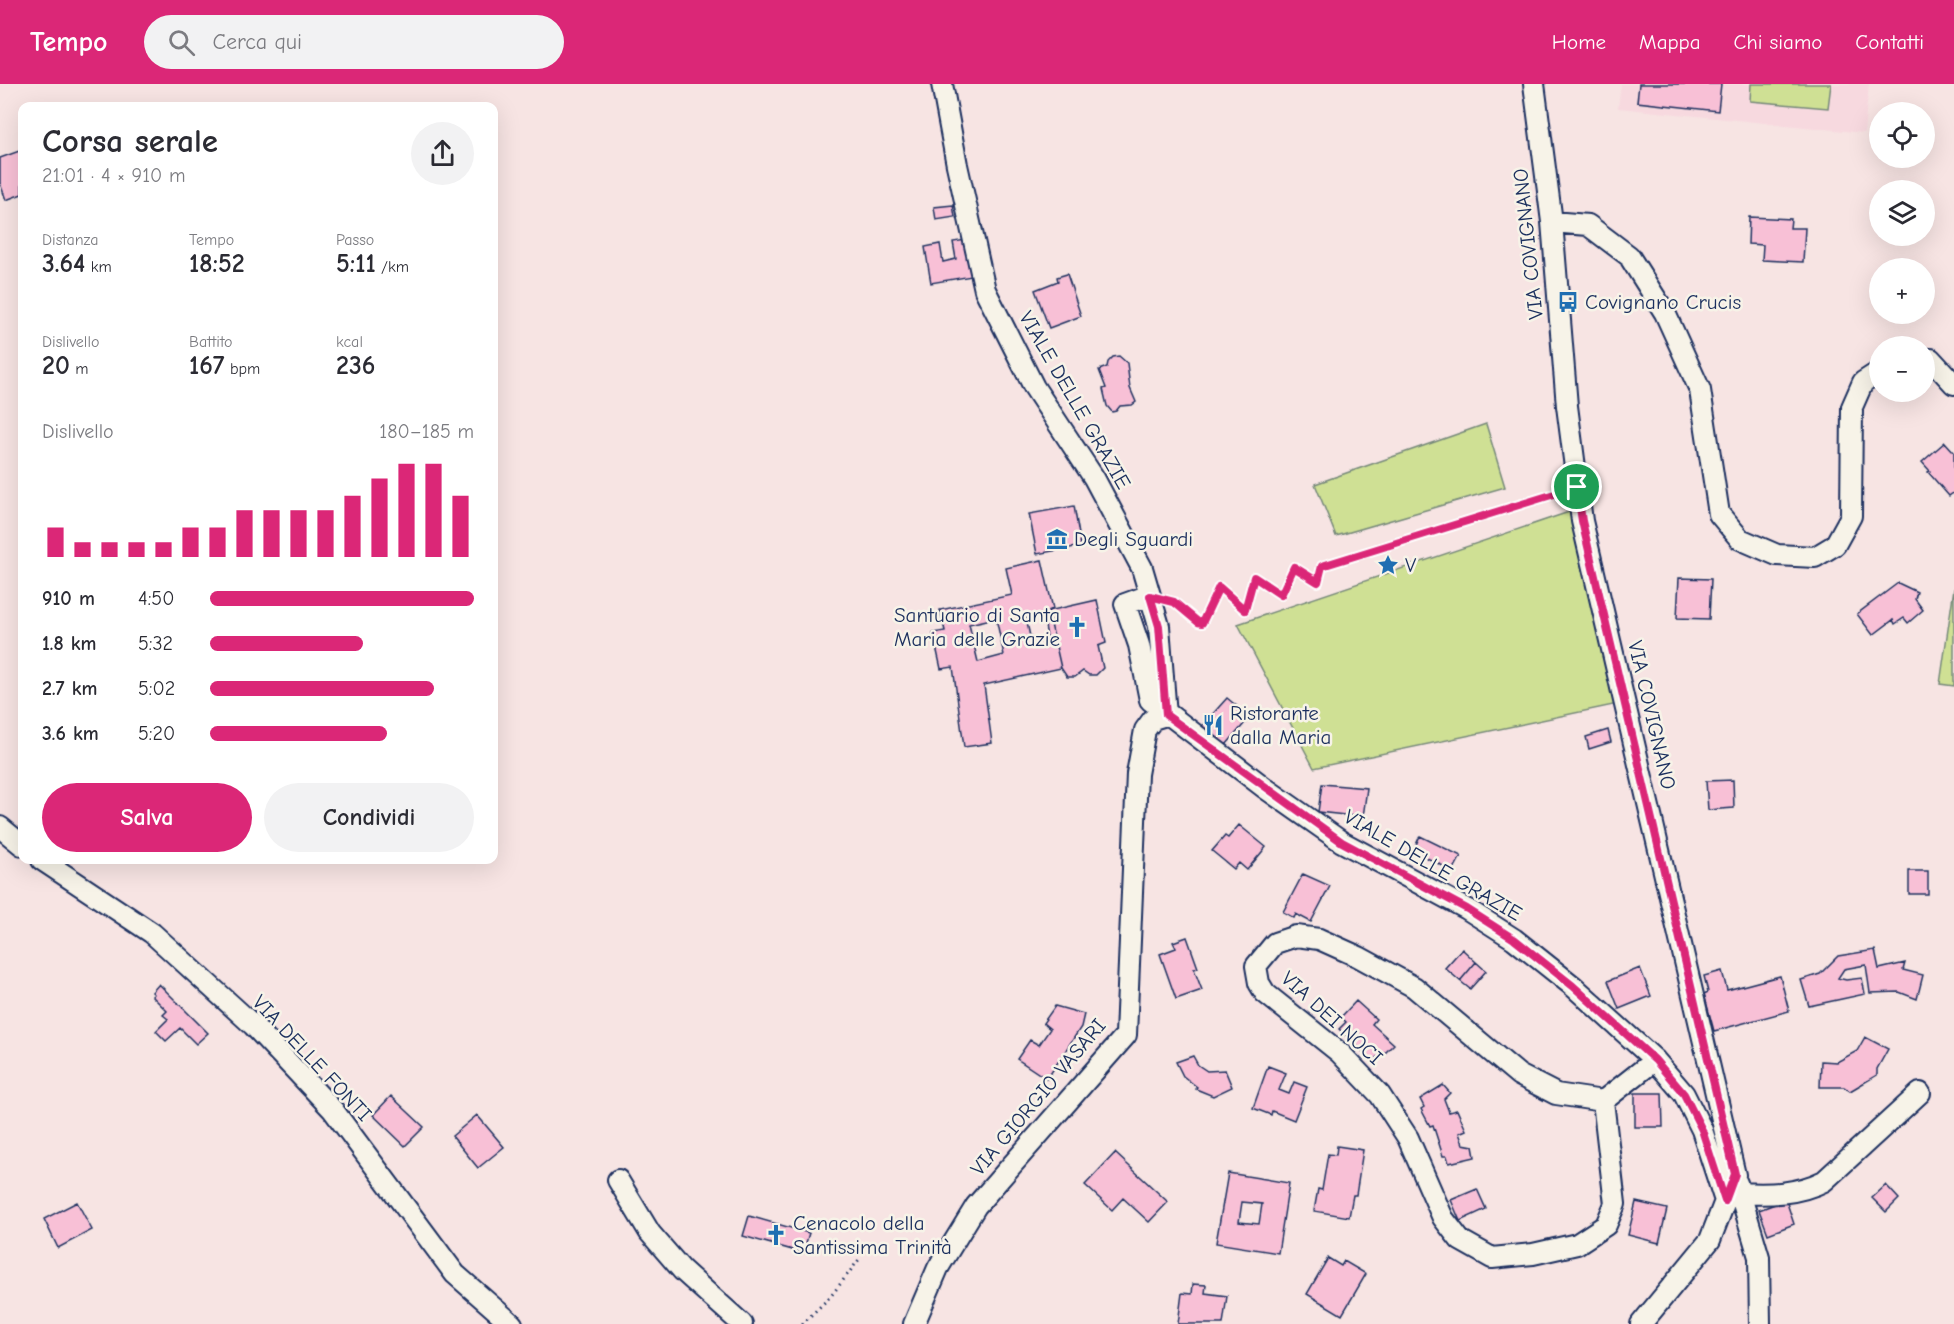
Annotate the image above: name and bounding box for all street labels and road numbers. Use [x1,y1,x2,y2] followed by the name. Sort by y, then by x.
[1508,167,1548,321] street label: VIA COVIGNANO
[1014,307,1136,493] street label: VIALE DELLE GRAZIE
[1623,638,1681,792] street label: VIA COVIGNANO
[1340,804,1526,926] street label: VIALE DELLE GRAZIE
[1276,966,1388,1070] street label: VIA DEI NOCI
[248,990,376,1126] street label: VIA DELLE FONTI
[965,1014,1111,1180] street label: VIA GIORGIO VASARI

